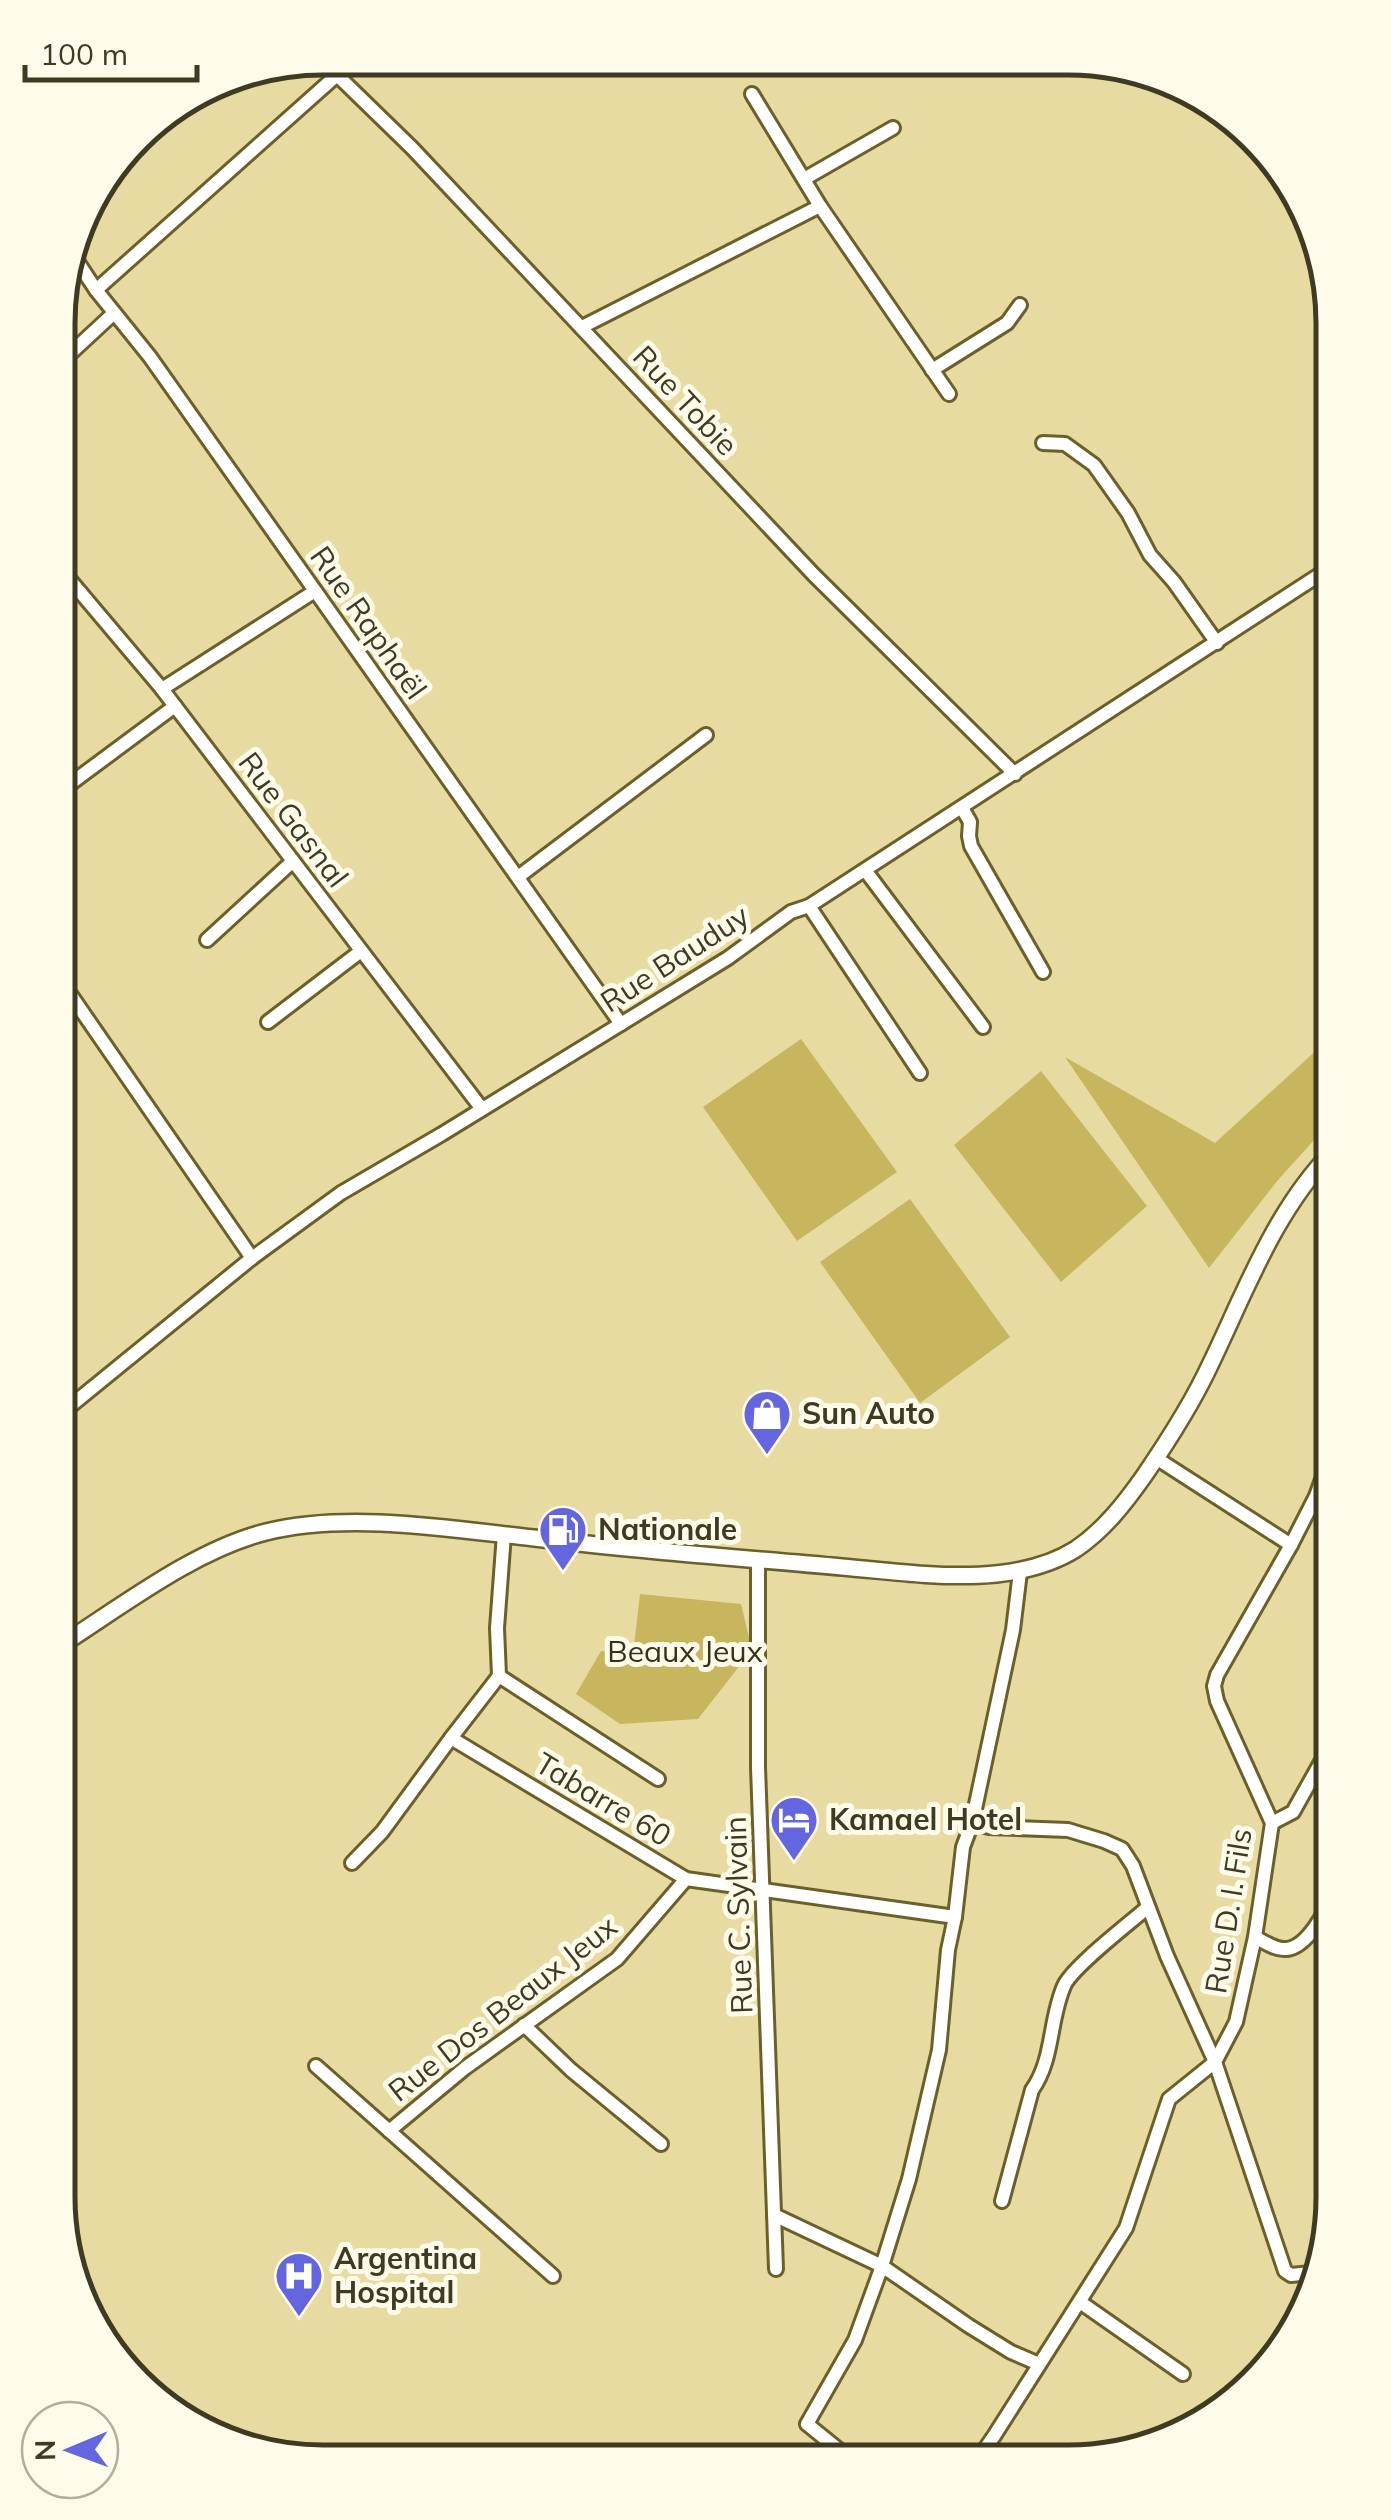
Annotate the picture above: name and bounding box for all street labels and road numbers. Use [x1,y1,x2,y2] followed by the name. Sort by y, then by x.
[625,337,746,463] street label: Rue Tobie
[302,539,435,706] street label: Rue Raphaël
[231,744,357,895] street label: Rue Gasnal
[593,896,756,1020] street label: Rue Bauduy
[529,1744,678,1854] street label: Tabarre 60
[716,1816,760,2014] street label: Rue C. Sylvain
[1196,1826,1260,1996] street label: Rue D. I. Fils
[380,1907,624,2109] street label: Rue Dos Beaux Jeux

